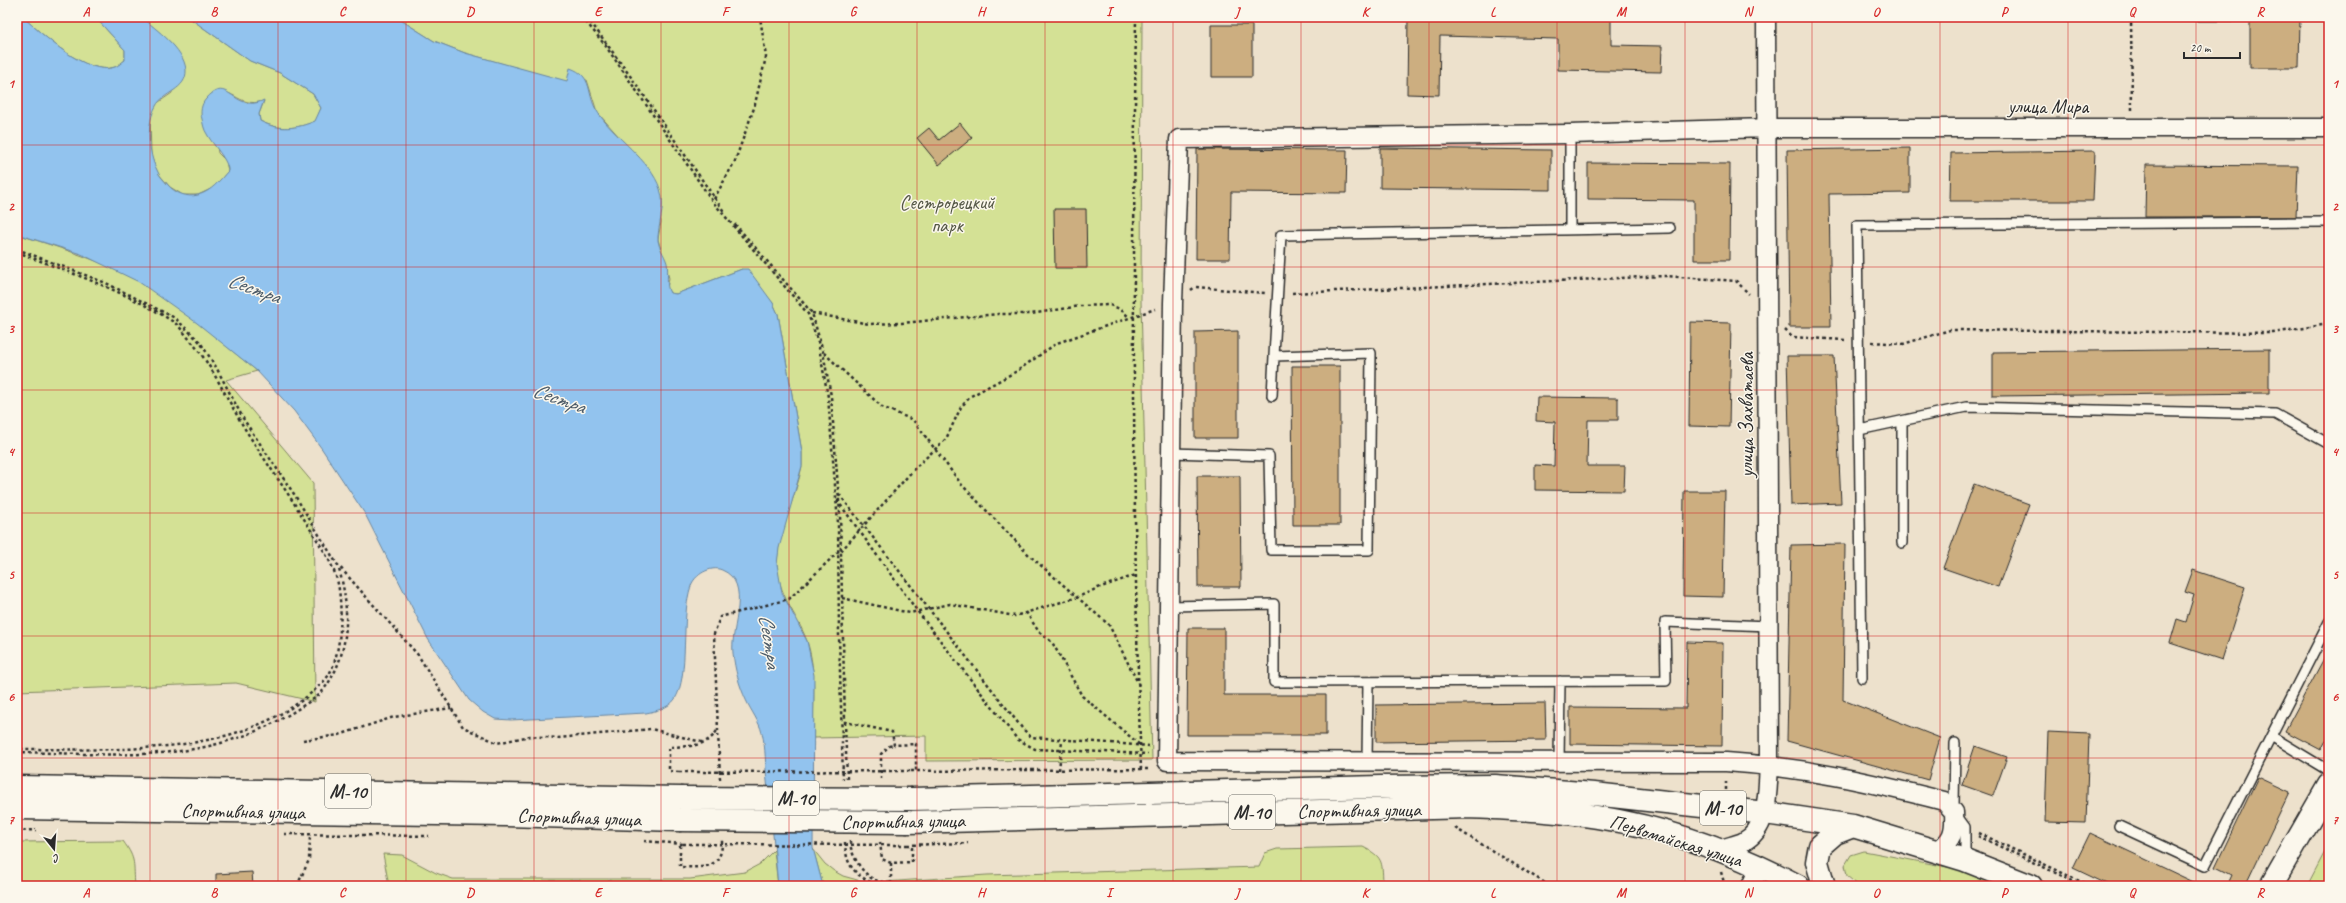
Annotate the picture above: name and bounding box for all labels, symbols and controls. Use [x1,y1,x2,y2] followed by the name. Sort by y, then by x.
[83,4,91,20] text: A
[211,4,219,20] text: B
[339,4,347,20] text: C
[466,4,475,20] text: D
[595,4,604,20] text: E
[722,4,731,20] text: F
[850,4,858,20] text: G
[977,4,987,20] text: H
[1106,4,1115,20] text: I
[1234,4,1241,20] text: J
[1362,4,1372,20] text: K
[1490,4,1497,20] text: L
[1616,4,1627,20] text: M
[1744,4,1755,20] text: N
[1873,4,1882,20] text: O
[2001,4,2010,20] text: P
[2129,4,2137,20] text: Q
[2256,4,2265,20] text: R
[2184,34,2240,60] scale bar
[2190,40,2212,56] text: 20 m
[8,76,16,92] text: 1
[2332,76,2340,92] text: 1
[2007,94,2090,119] street label: улица Мира
[900,190,996,238] park label: Сестрорецкий парк
[8,199,15,215] text: 2
[2332,199,2339,215] text: 2
[224,267,286,310] water label: Сестра
[8,321,15,337] text: 3
[2332,321,2339,337] text: 3
[1734,351,1759,478] street label: улица Захватаева
[529,377,591,420] water label: Сестра
[8,444,16,460] text: 4
[2332,444,2340,460] text: 4
[8,567,15,583] text: 5
[2332,567,2339,583] text: 5
[753,613,787,672] water label: Сестра
[8,689,15,705] text: 6
[2332,689,2339,705] text: 6
[325,774,371,808] road number: М-10
[773,781,819,815] road number: М-10
[1700,791,1746,825] road number: М-10
[1229,795,1275,829] road number: М-10
[1297,797,1422,824] street label: Спортивная улица
[181,798,306,825] street label: Спортивная улица
[517,803,643,832] street label: Спортивная улица
[841,808,966,835] street label: Спортивная улица
[1607,808,1747,873] street label: Первомайская улица
[8,812,15,828] text: 7
[2332,812,2339,828] text: 7
[34,829,74,869] north arrow
[51,851,62,867] text: С
[83,885,91,901] text: A
[211,885,219,901] text: B
[339,885,347,901] text: C
[466,885,475,901] text: D
[595,885,604,901] text: E
[722,885,731,901] text: F
[850,885,858,901] text: G
[977,885,987,901] text: H
[1106,885,1115,901] text: I
[1234,885,1241,901] text: J
[1362,885,1372,901] text: K
[1490,885,1497,901] text: L
[1616,885,1627,901] text: M
[1744,885,1755,901] text: N
[1873,885,1882,901] text: O
[2001,885,2010,901] text: P
[2129,885,2137,901] text: Q
[2256,885,2265,901] text: R

